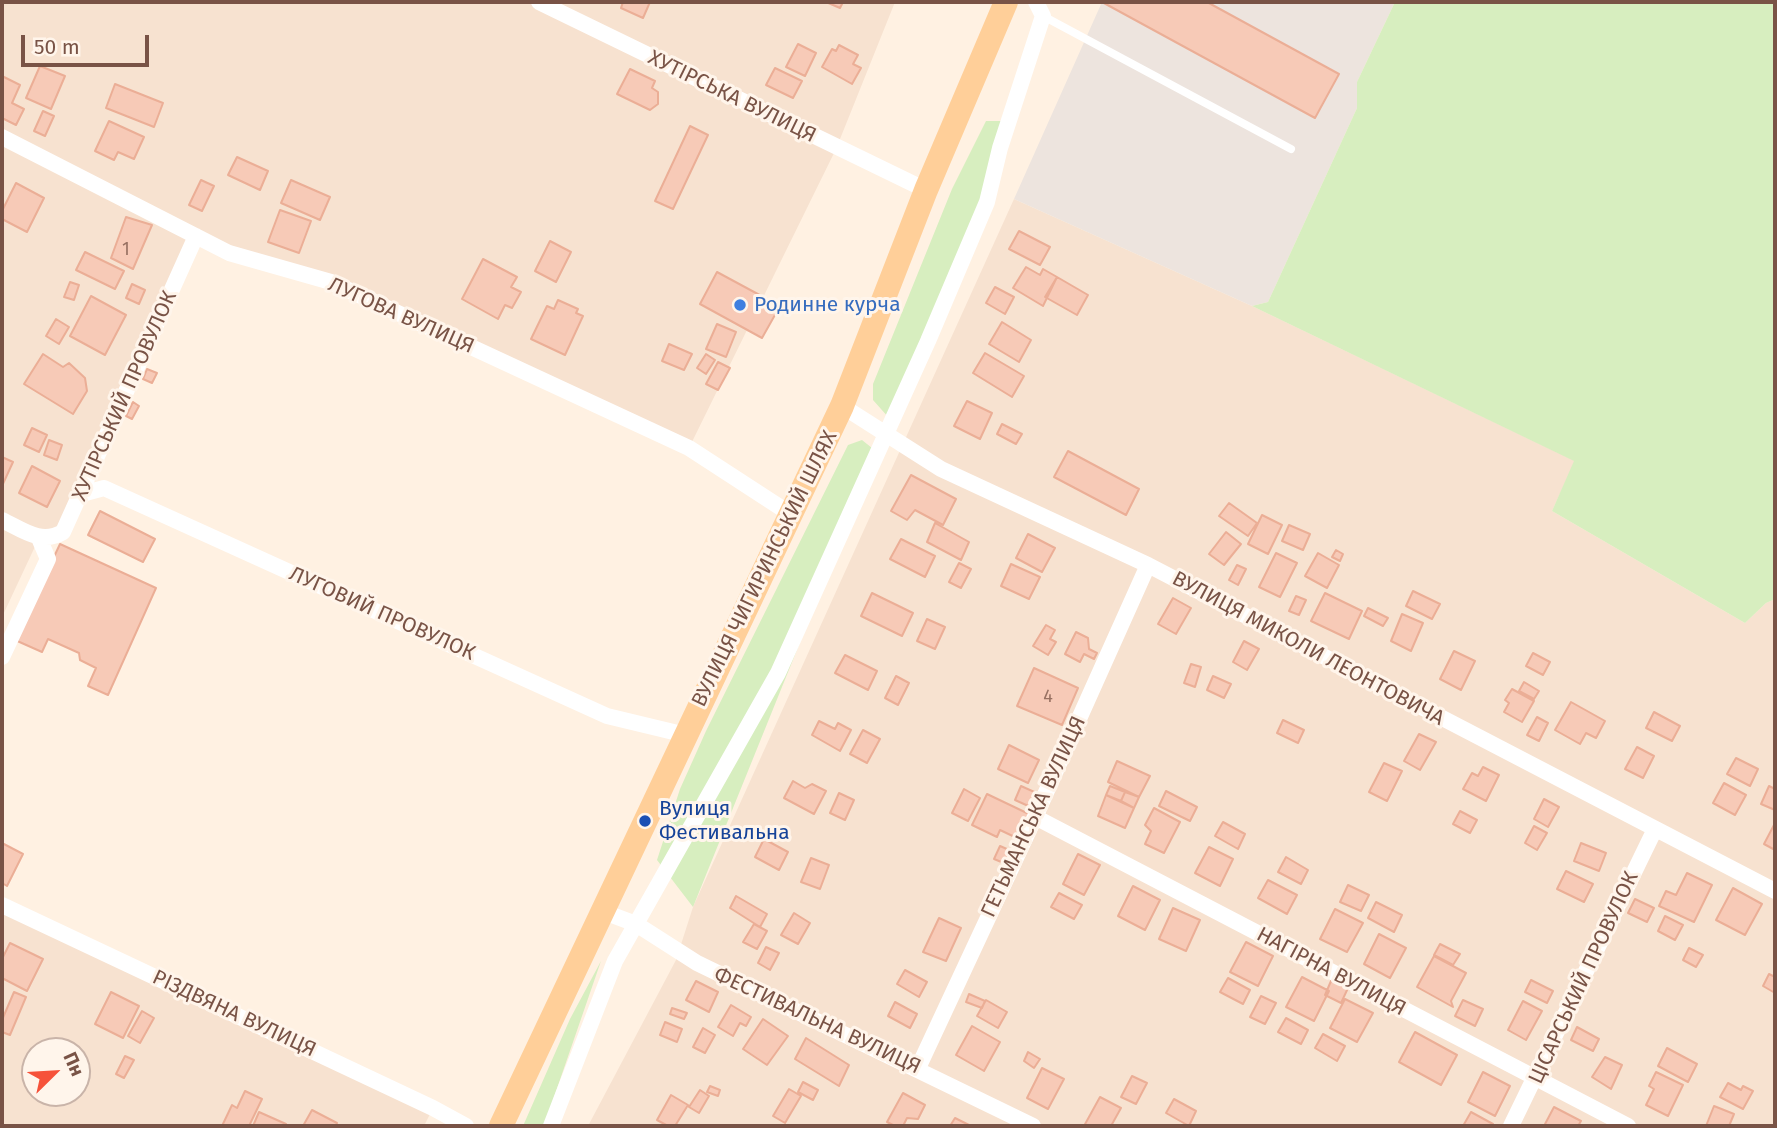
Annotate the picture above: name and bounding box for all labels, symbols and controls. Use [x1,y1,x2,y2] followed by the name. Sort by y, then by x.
[24,21,152,65] scale bar
[34,34,80,60] text: 50 m
[644,45,820,149] street label: ХУТІРСЬКА ВУЛИЦЯ
[122,239,130,261] house number: 1
[324,272,478,360] street label: ЛУГОВА ВУЛИЦЯ
[67,287,183,505] street label: ХУТІРСЬКИЙ ПРОВУЛОК
[754,292,901,318] place label: Родинне курча
[732,297,748,313] marker: Родинне курча
[687,427,843,711] street label: ВУЛИЦЯ ЧИГИРИНСЬКИЙ ШЛЯХ
[285,562,479,666] street label: ЛУГОВИЙ ПРОВУЛОК
[1168,566,1448,732] street label: ВУЛИЦЯ МИКОЛИ ЛЕОНТОВИЧА
[1043,686,1053,708] house number: 4
[976,712,1092,922] street label: ГЕТЬМАНСЬКА ВУЛИЦЯ
[659,796,790,846] place label: Вулиця Фестивальна
[637,813,653,829] marker: Вулиця Фестивальна
[1524,868,1644,1088] street label: ЦІСАРСЬКИЙ ПРОВУЛОК
[1252,922,1410,1022] street label: НАГІРНА ВУЛИЦЯ
[710,962,924,1080] street label: ФЕСТИВАЛЬНА ВУЛИЦЯ
[148,965,320,1063] street label: РІЗДВЯНА ВУЛИЦЯ
[21,1037,91,1107] north arrow
[58,1049,89,1080] text: Пн

